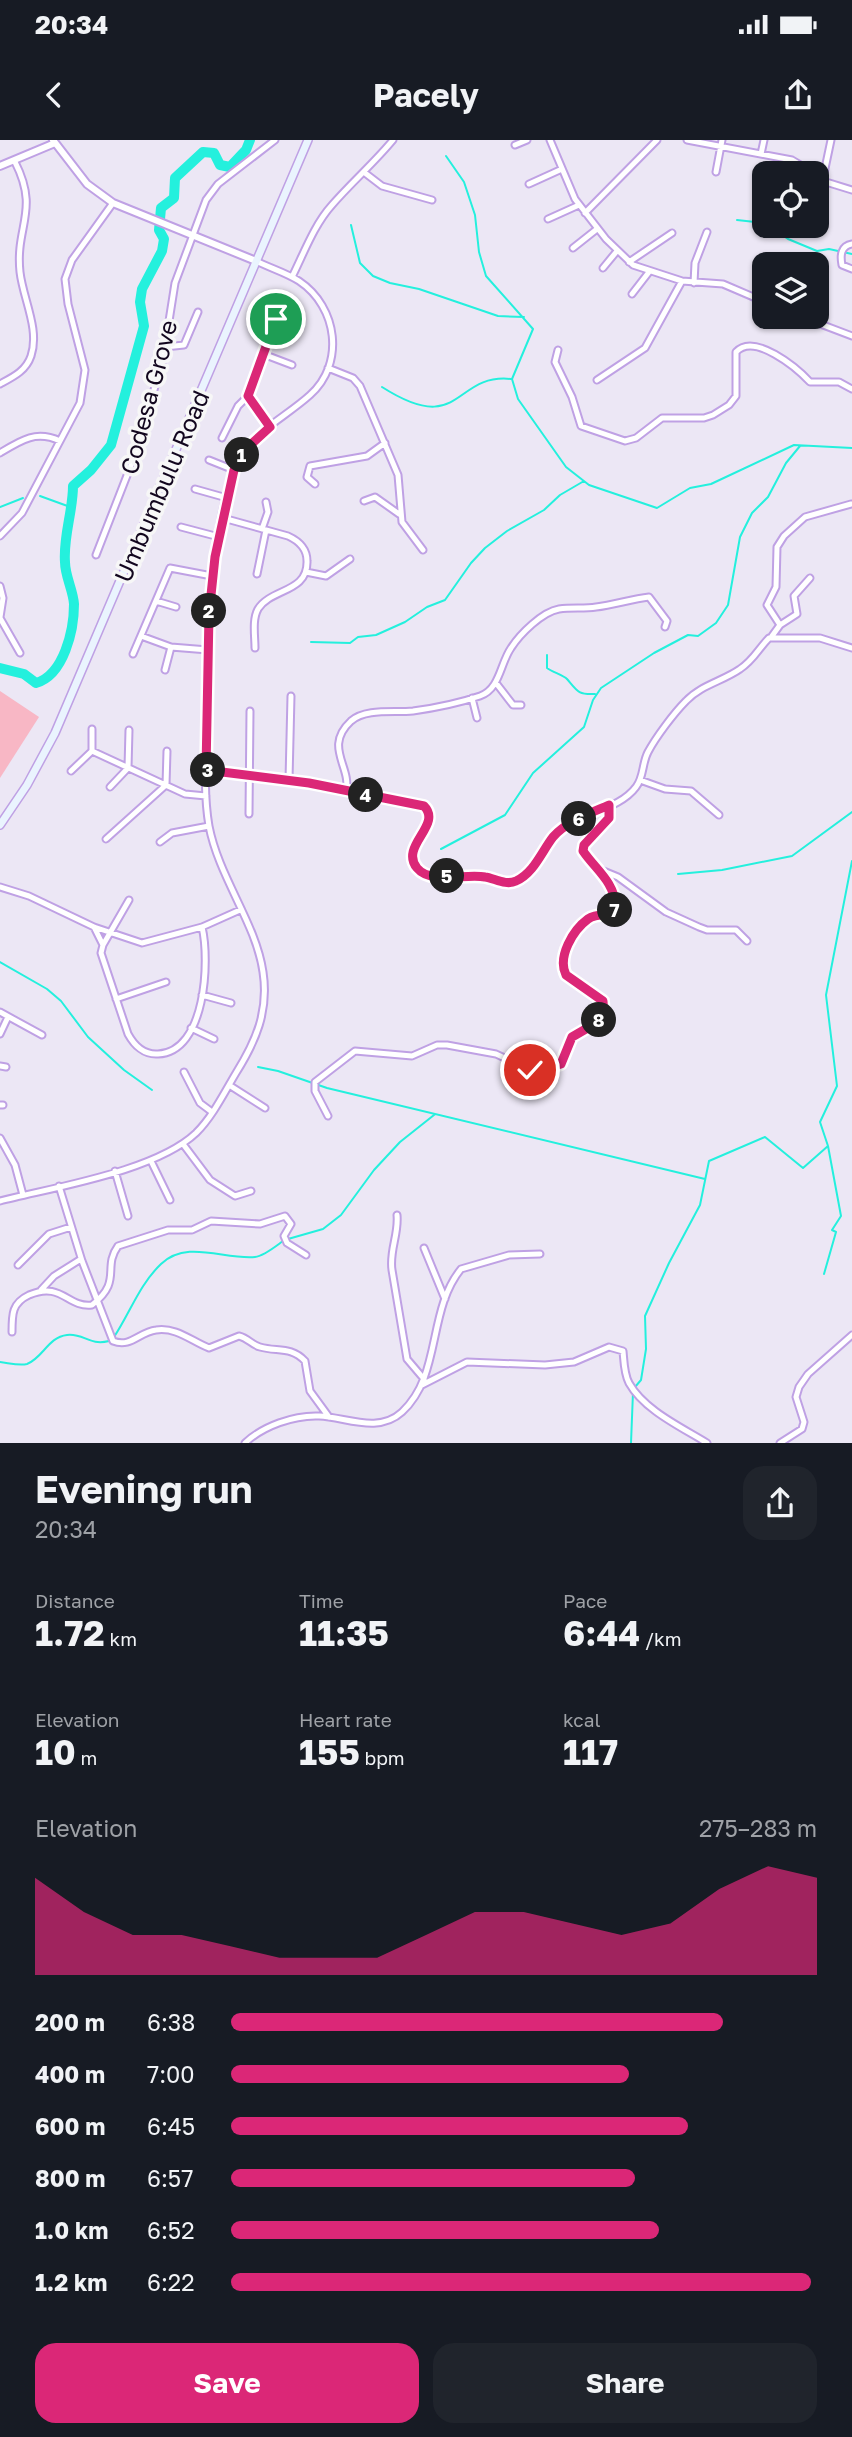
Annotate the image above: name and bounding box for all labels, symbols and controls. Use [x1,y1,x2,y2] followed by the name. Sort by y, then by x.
[35,9,108,40] text: 20:34
[35,76,73,114] icon: back
[373,76,479,114] text: Pacely
[779,76,817,114] icon: share
[752,161,829,329] map controls
[752,161,829,238] button: locate
[752,252,829,329] button: layers
[246,289,306,349] pin
[257,300,295,338] icon: arrive
[113,317,183,477] street label: Codesa Grove
[107,386,215,586] street label: Umbumbulu Road
[224,438,260,472] pin: 1
[237,443,246,466] text: 1
[192,594,227,629] pin: 2
[203,599,214,622] text: 2
[190,752,226,788] pin: 3
[202,758,213,781] text: 3
[348,778,384,812] pin: 4
[360,783,371,806] text: 4
[562,802,596,836] pin: 6
[572,807,585,830] text: 6
[430,858,464,894] pin: 5
[441,864,452,887] text: 5
[598,892,632,928] pin: 7
[609,898,620,921] text: 7
[582,1002,616,1038] pin: 8
[592,1008,605,1031] text: 8
[500,1040,560,1100] pin
[511,1051,549,1089] icon: check
[35,1466,253,1511] text: Evening run
[743,1466,817,1540] button: share
[35,1515,97,1543] text: 20:34
[35,1589,115,1612] text: Distance
[299,1589,344,1612] text: Time
[563,1589,607,1612] text: Pace
[35,1612,105,1654] text: 1.72
[299,1612,389,1654] text: 11:35
[563,1612,640,1654] text: 6:44
[105,1627,137,1650] text: km
[640,1627,682,1650] text: /km
[35,1708,120,1731] text: Elevation
[299,1708,392,1731] text: Heart rate
[563,1708,601,1731] text: kcal
[35,1731,76,1773] text: 10
[299,1731,360,1773] text: 155
[563,1731,618,1773] text: 117
[76,1746,97,1769] text: m
[360,1746,405,1769] text: bpm
[35,1814,137,1842] text: Elevation
[699,1814,817,1842] text: 275–283 m
[35,2008,105,2036] text: 200 m
[147,2008,195,2036] text: 6:38
[35,2060,105,2088] text: 400 m
[147,2060,195,2088] text: 7:00
[35,2112,105,2140] text: 600 m
[147,2112,195,2140] text: 6:45
[35,2164,106,2192] text: 800 m
[147,2164,193,2192] text: 6:57
[35,2216,108,2244] text: 1.0 km
[147,2216,195,2244] text: 6:52
[35,2268,107,2296] text: 1.2 km
[147,2268,195,2296] text: 6:22
[35,2343,419,2423] button: Save
[433,2343,817,2423] button: Share

